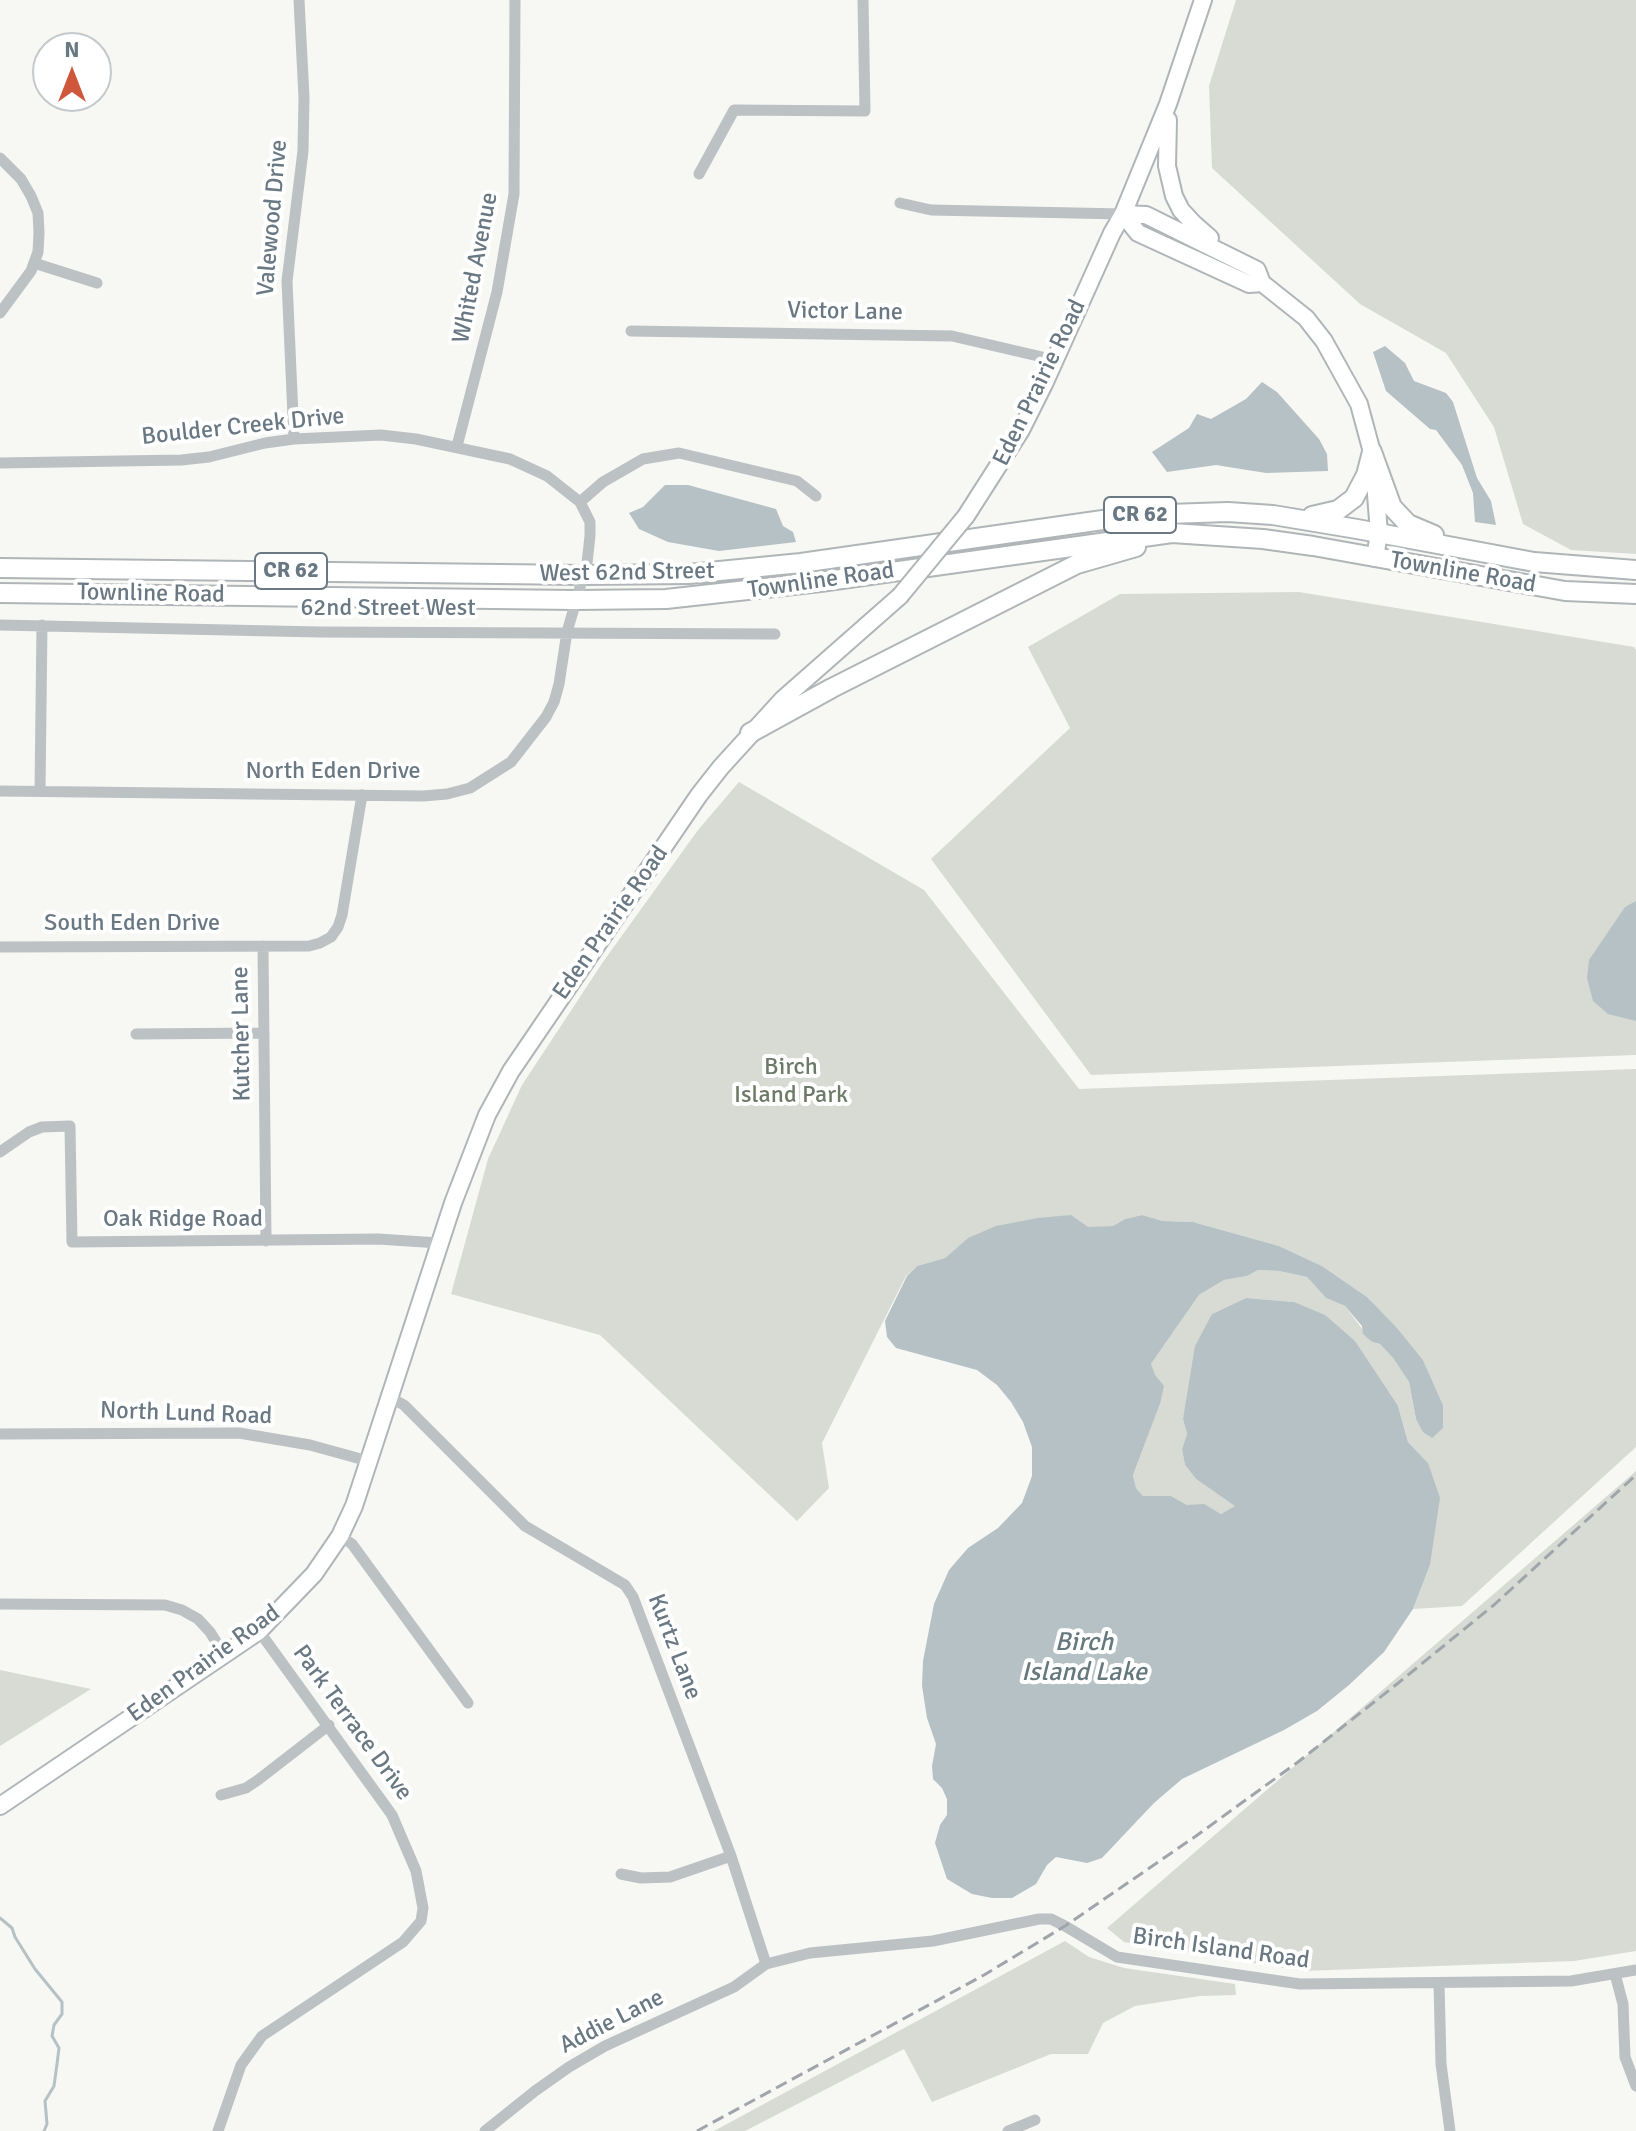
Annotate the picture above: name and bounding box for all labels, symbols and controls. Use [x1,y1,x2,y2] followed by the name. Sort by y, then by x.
[32,32,112,112] north arrow
[64,36,80,63] text: N
[252,138,294,298] street label: Valewood Drive
[447,190,505,346] street label: Whited Avenue
[987,295,1093,471] street label: Eden Prairie Road
[787,297,903,327] street label: Victor Lane
[140,402,346,452] street label: Boulder Creek Drive
[1104,497,1176,533] road number: CR 62
[1388,546,1538,600] street label: Townline Road
[255,553,327,589] road number: CR 62
[746,556,896,606] street label: Townline Road
[539,557,715,589] street label: West 62nd Street
[77,578,225,610] street label: Townline Road
[300,595,476,623] street label: 62nd Street West
[246,758,420,786] street label: North Eden Drive
[547,840,675,1006] street label: Eden Prairie Road
[44,910,220,938] street label: South Eden Drive
[226,966,258,1102] street label: Kutcher Lane
[734,1054,848,1110] park label: Birch Island Park
[103,1206,263,1234] street label: Oak Ridge Road
[99,1397,273,1431] street label: North Lund Road
[641,1590,707,1704] street label: Kurtz Lane
[122,1599,286,1729] street label: Eden Prairie Road
[1021,1627,1147,1688] water label: Birch Island Lake
[286,1640,418,1806] street label: Park Terrace Drive
[1131,1922,1311,1976] street label: Birch Island Road
[555,1983,669,2061] street label: Addie Lane

